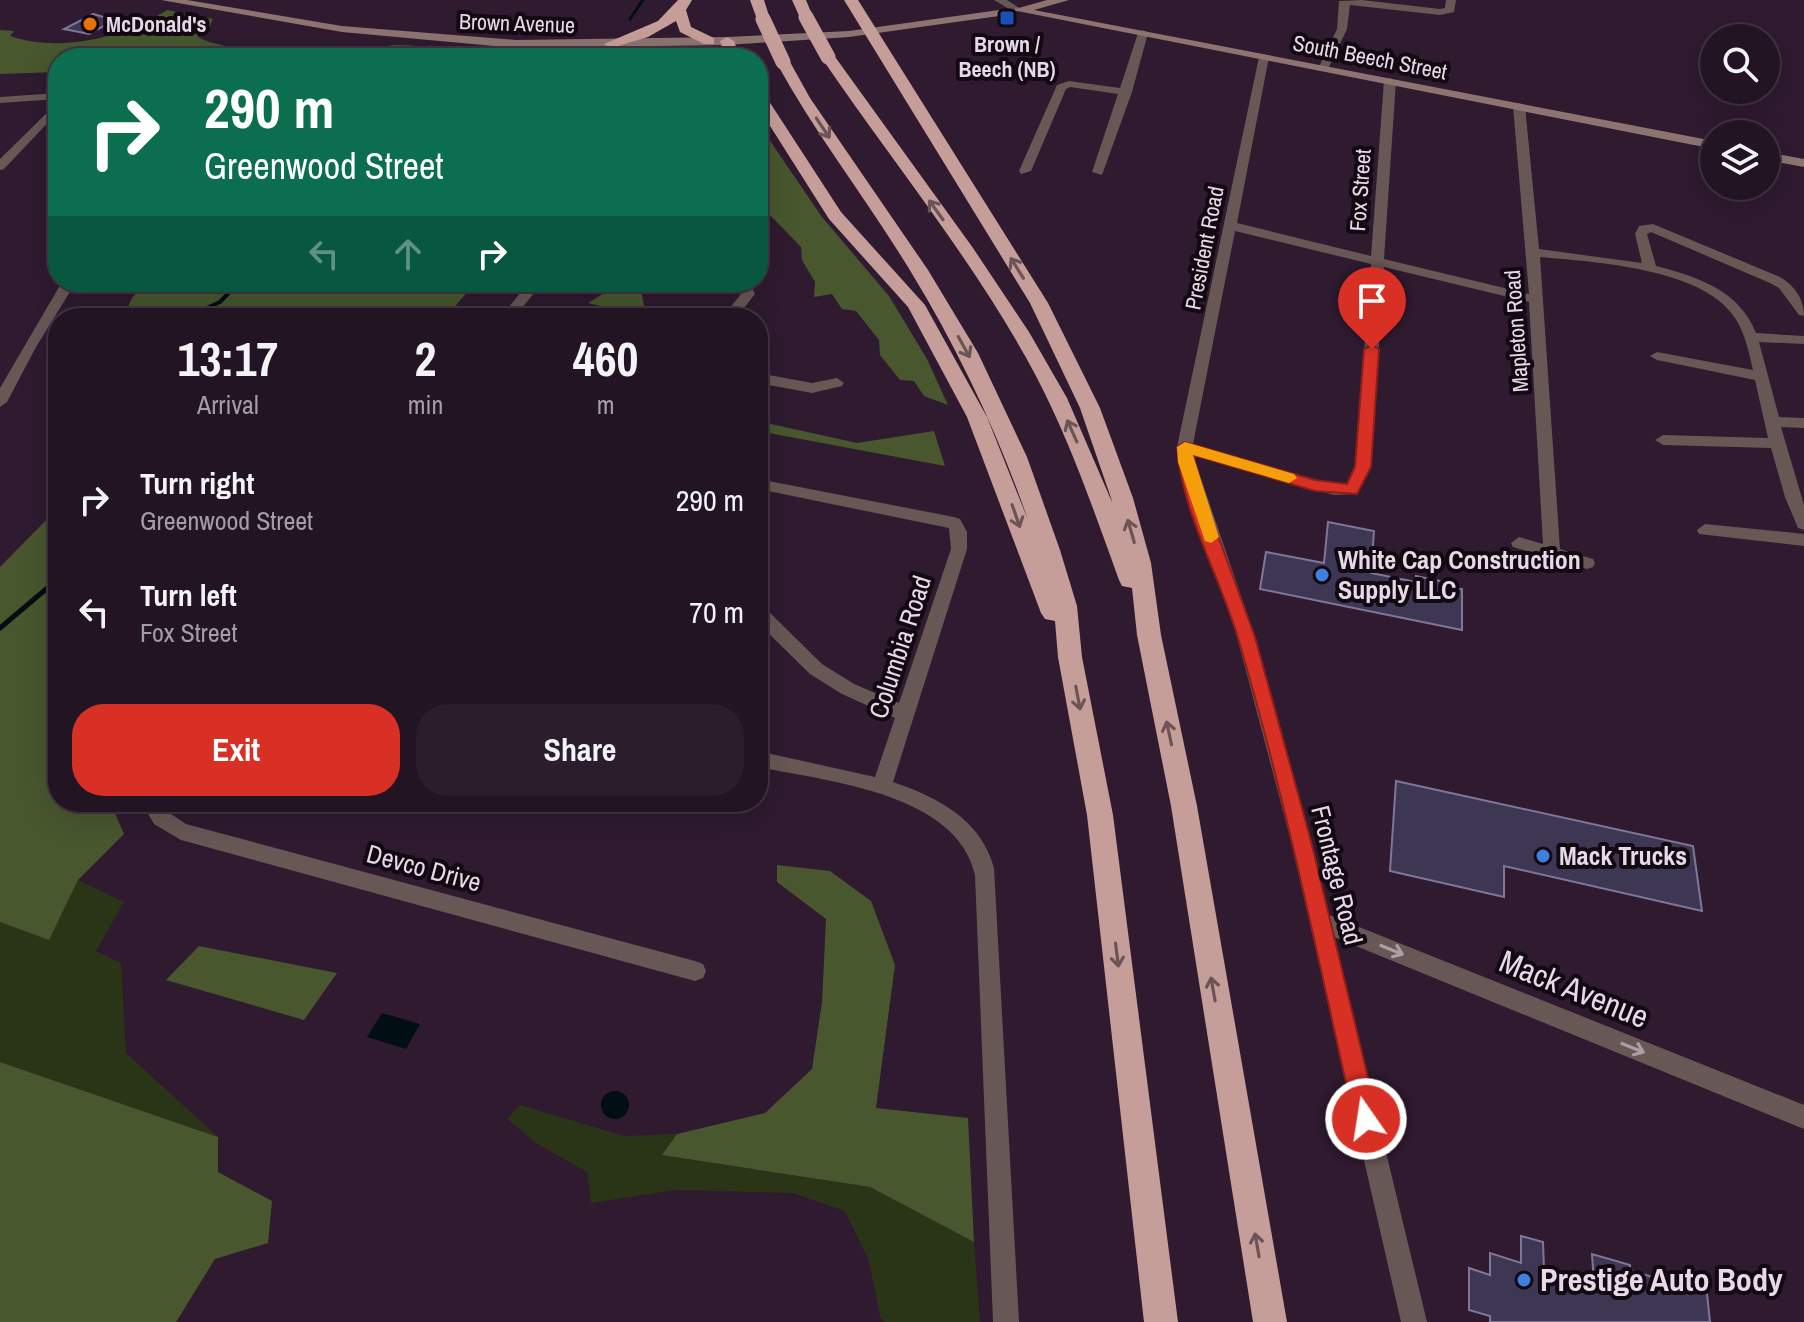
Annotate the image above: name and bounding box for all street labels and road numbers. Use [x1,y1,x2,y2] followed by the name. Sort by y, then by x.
[458,6,576,40] street label: Brown Avenue
[1290,27,1450,87] street label: South Beech Street
[1342,148,1378,232] street label: Fox Street
[1177,184,1231,312] street label: President Road
[1497,269,1535,393] street label: Mapleton Road
[860,571,939,723] street label: Columbia Road
[1303,802,1372,948] street label: Frontage Road
[363,835,485,900] street label: Devco Drive
[1493,939,1655,1038] street label: Mack Avenue

